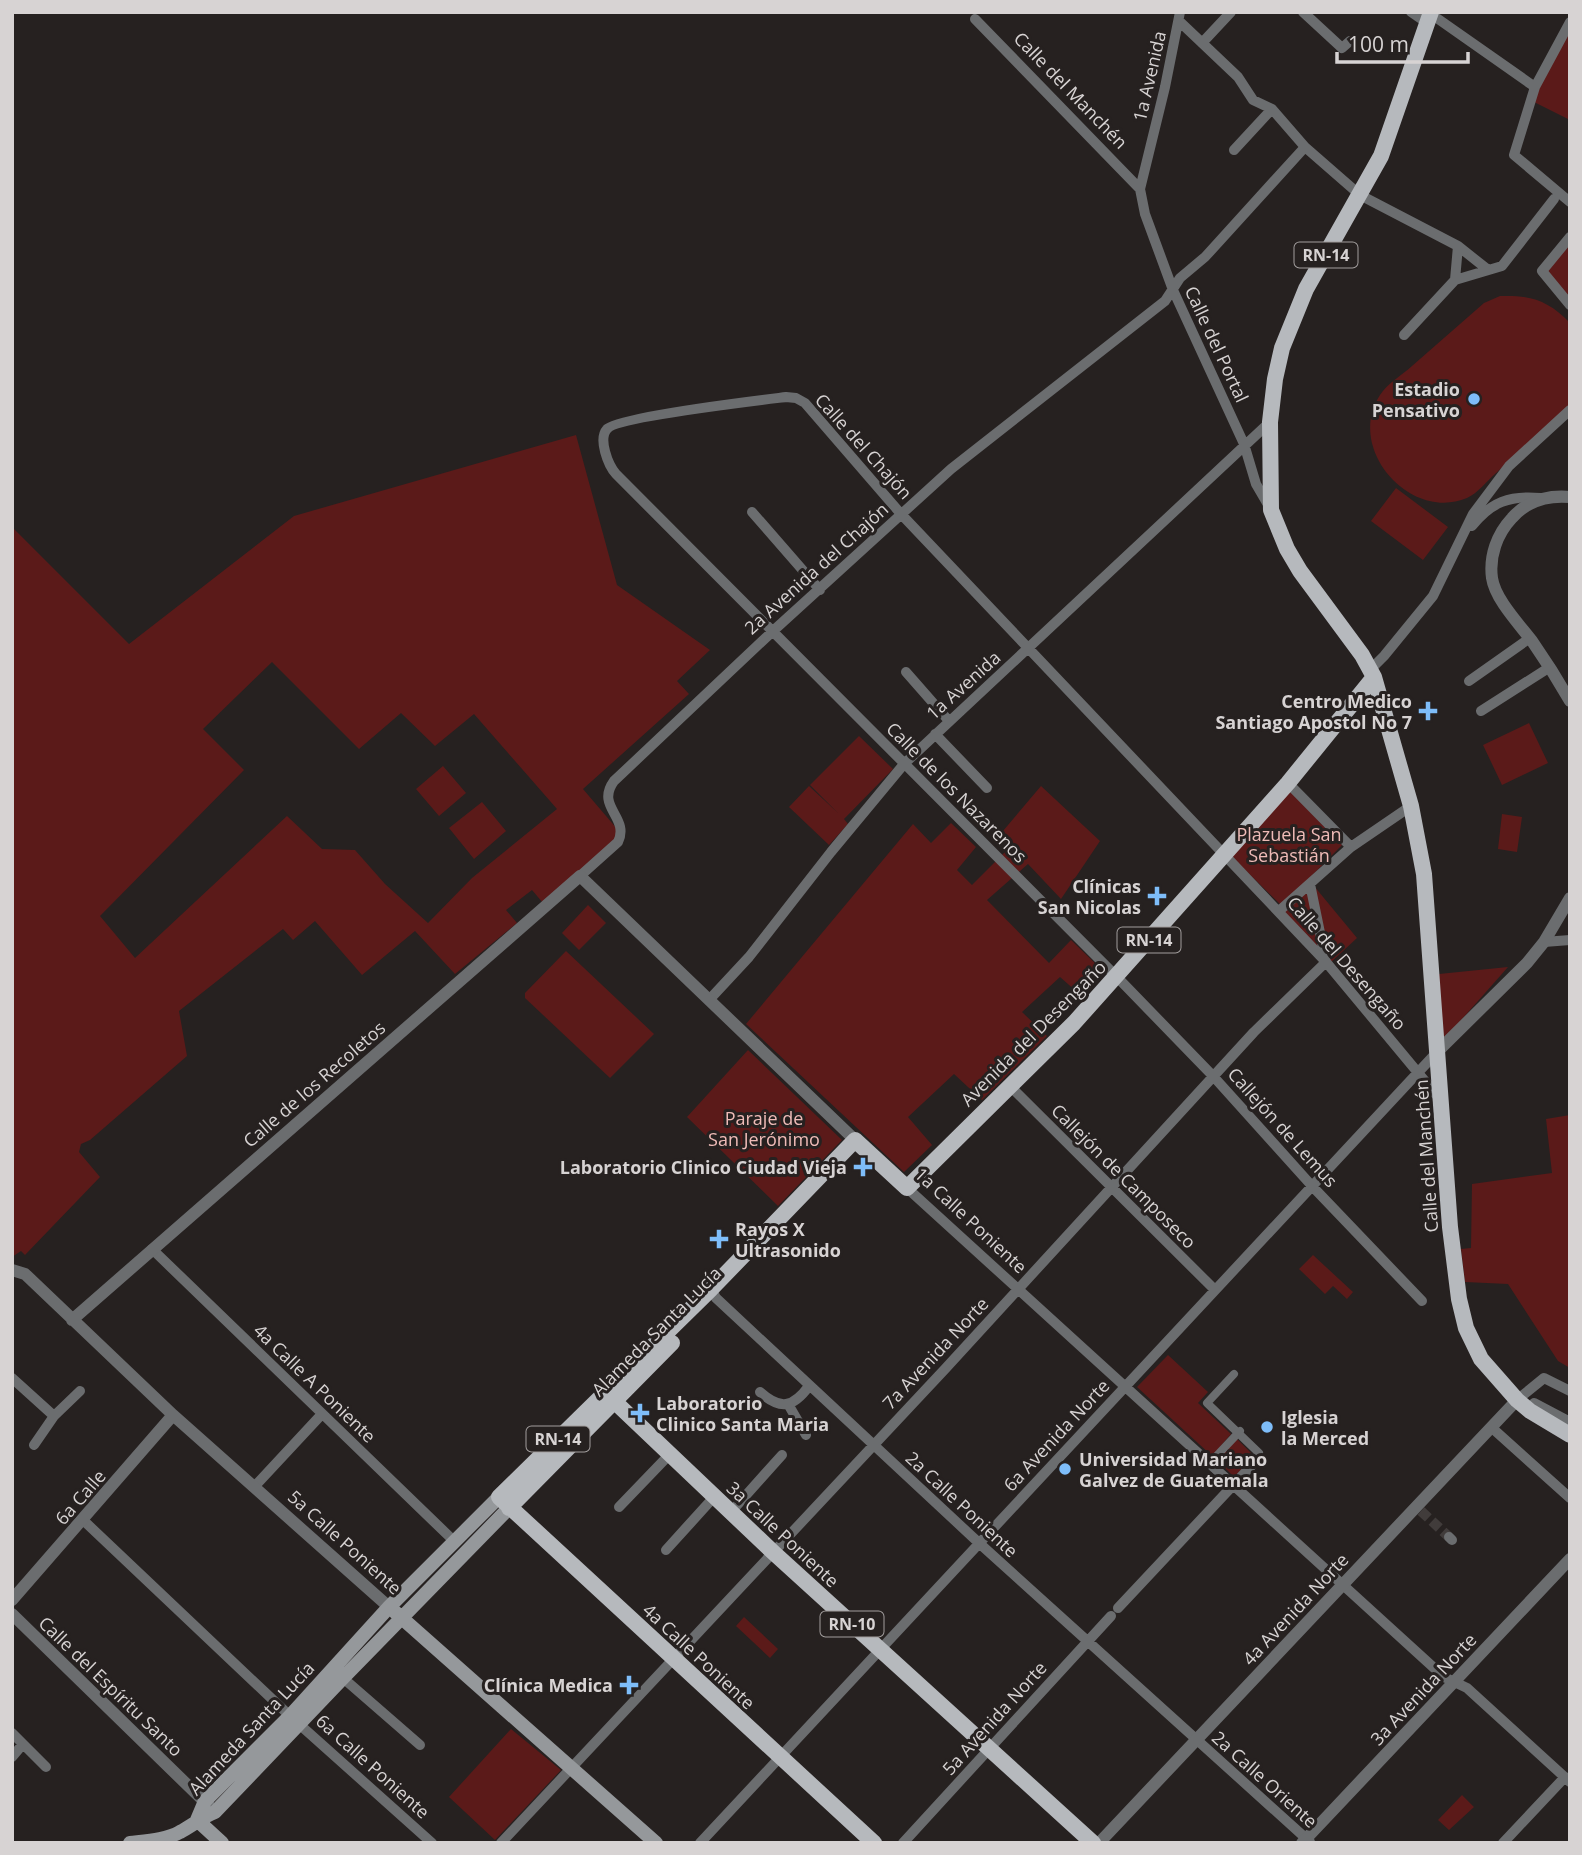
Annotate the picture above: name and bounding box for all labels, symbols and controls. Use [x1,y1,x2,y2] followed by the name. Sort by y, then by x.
[1337,21,1468,65] scale bar
[1009,26,1133,154] street label: Calle del Manchén
[1127,28,1171,124] street label: 1a Avenida
[1348,30,1409,58] text: 100 m
[1294,243,1358,268] road number: RN-14
[1180,282,1254,406] street label: Calle del Portal
[1372,377,1460,422] place label: Estadio Pensativo
[810,388,918,504] street label: Calle del Chajón
[1466,391,1482,407] marker: Estadio Pensativo
[739,497,893,639] street label: 2a Avenida del Chajón
[921,645,1005,725] street label: 1a Avenida
[1215,689,1412,734] place label: Centro Medico Santiago Apostol No 7
[1418,701,1438,721] marker: Centro Medico Santiago Apostol No 7
[881,716,1033,868] street label: Calle de los Nazarenos
[1236,822,1342,867] park label: Plazuela San Sebastián
[1038,874,1141,919] place label: Clínicas San Nicolas
[1147,886,1167,906] marker: Clínicas San Nicolas
[1282,891,1412,1035] street label: Calle del Desengaño
[1118,928,1180,952] road number: RN-14
[955,955,1111,1111] street label: Avenida del Desengaño
[238,1016,390,1152] street label: Calle de los Recoletos
[1223,1062,1343,1192] street label: Callejón de Lemus
[1409,1079,1443,1233] street label: Calle del Manchén
[1046,1098,1202,1254] street label: Callejón de Camposeco
[708,1106,820,1151] park label: Paraje de San Jerónimo
[560,1155,847,1179] place label: Laboratorio Clinico Ciudad Vieja
[853,1157,873,1177] marker: Laboratorio Clinico Ciudad Vieja
[910,1162,1032,1278] street label: 1a Calle Poniente
[735,1217,841,1262] place label: Rayos X Ultrasonido
[709,1229,729,1249] marker: Rayos X Ultrasonido
[586,1261,726,1401] street label: Alameda Santa Lucía
[877,1292,993,1414] street label: 7a Avenida Norte
[249,1318,381,1448] street label: 4a Calle A Poniente
[998,1374,1114,1496] street label: 6a Avenida Norte
[656,1391,829,1436] place label: Laboratorio Clinico Santa Maria
[630,1403,650,1423] marker: Laboratorio Clinico Santa Maria
[1281,1405,1369,1450] place label: Iglesia la Merced
[1259,1419,1275,1435] marker: Iglesia la Merced
[526,1427,590,1452] road number: RN-14
[901,1446,1023,1562] street label: 2a Calle Poniente
[1079,1447,1269,1492] place label: Universidad Mariano Galvez de Guatemala
[1057,1461,1073,1477] marker: Universidad Mariano Galvez de Guatemala
[49,1464,111,1530] street label: 6a Calle
[722,1476,844,1592] street label: 3a Calle Poniente
[283,1485,407,1599] street label: 5a Calle Poniente
[1237,1548,1353,1670] street label: 4a Avenida Norte
[638,1598,760,1714] street label: 4a Calle Poniente
[34,1611,188,1761] street label: Calle del Espíritu Santo
[820,1612,884,1636] road number: RN-10
[1365,1628,1481,1750] street label: 3a Avenida Norte
[183,1656,319,1800] street label: Alameda Santa Lucía
[937,1656,1051,1780] street label: 5a Avenida Norte
[484,1673,613,1697] place label: Clínica Medica
[619,1675,639,1695] marker: Clínica Medica
[311,1709,435,1823] street label: 6a Calle Poniente
[1207,1725,1323,1833] street label: 2a Calle Oriente

